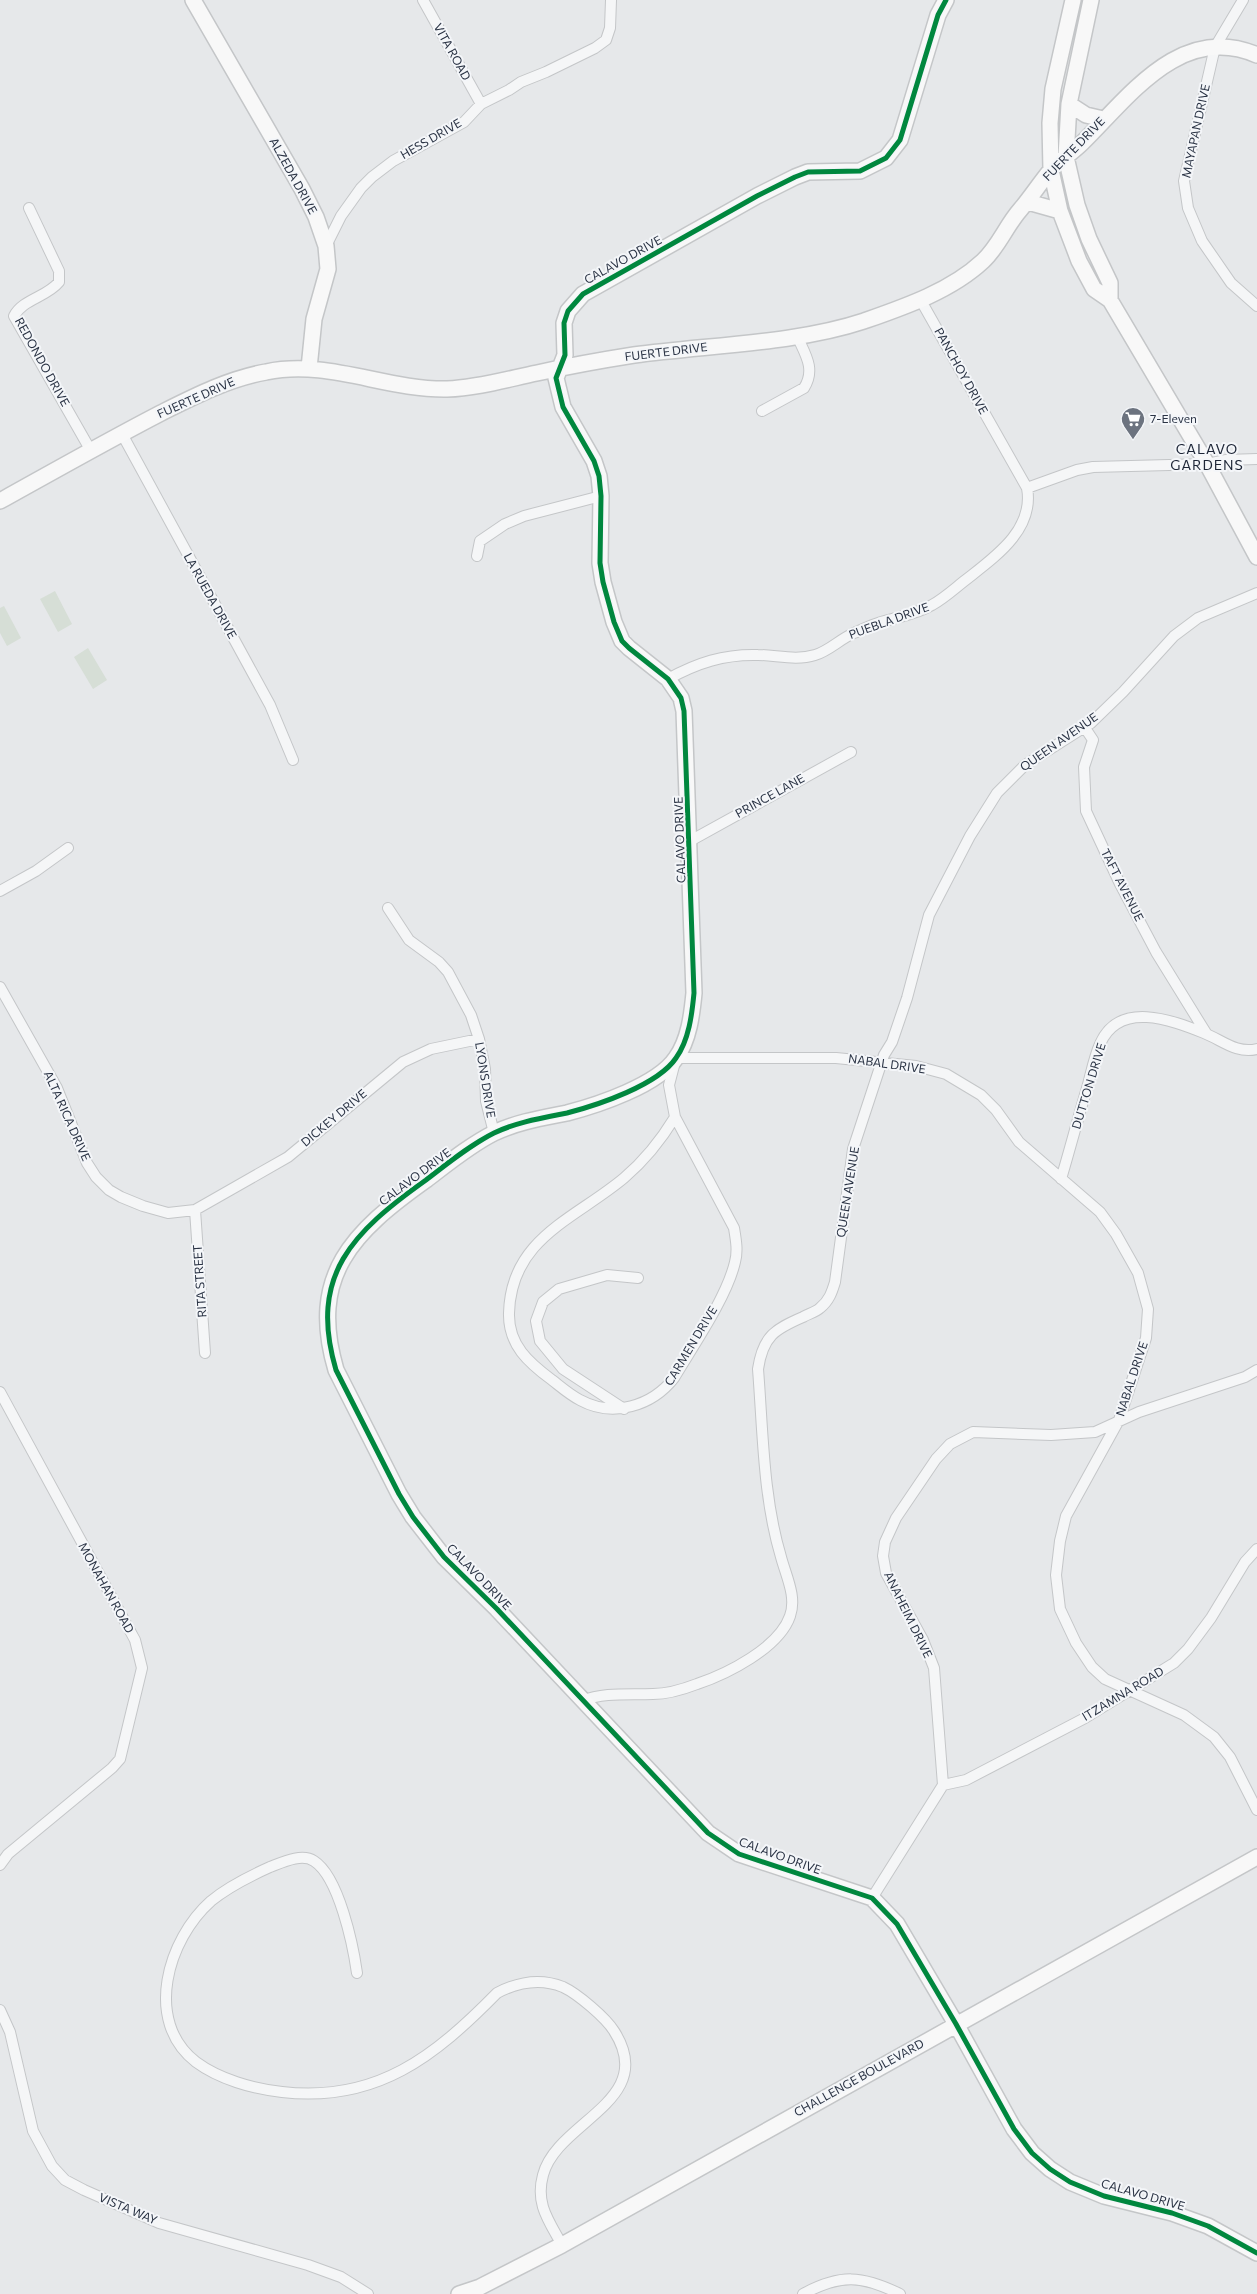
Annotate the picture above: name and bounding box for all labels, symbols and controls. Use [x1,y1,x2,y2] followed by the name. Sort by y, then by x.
[431,20,474,83] street label: VITA ROAD
[1178,82,1212,179] street label: MAYAPAN DRIVE
[1039,113,1107,183] street label: FUERTE DRIVE
[398,115,463,161] street label: HESS DRIVE
[267,135,321,216] street label: ALZEDA DRIVE
[581,232,664,286] street label: CALAVO DRIVE
[13,315,73,408] street label: REDONDO DRIVE
[932,325,991,416] street label: PANCHOY DRIVE
[624,339,708,363] street label: FUERTE DRIVE
[155,374,236,420] street label: FUERTE DRIVE
[1120,406,1146,440] supermarket icon: 7-Eleven
[1150,411,1197,425] place label: 7-Eleven
[1170,440,1244,473] district label: CALAVO GARDENS
[182,550,240,641] street label: LA RUEDA DRIVE
[847,599,931,641] street label: PUEBLA DRIVE
[1017,709,1100,773] street label: QUEEN AVENUE
[732,770,807,820] street label: PRINCE LANE
[670,797,688,883] street label: CALAVO DRIVE
[1099,846,1147,923] street label: TAFT AVENUE
[473,1041,499,1119] street label: LYONS DRIVE
[1068,1041,1108,1130] street label: DUTTON DRIVE
[847,1051,927,1075] street label: NABAL DRIVE
[42,1068,94,1163] street label: ALTA RICA DRIVE
[298,1086,369,1149] street label: DICKEY DRIVE
[376,1145,453,1208] street label: CALAVO DRIVE
[833,1145,861,1238] street label: QUEEN AVENUE
[189,1244,209,1318] street label: RITA STREET
[661,1303,719,1388] street label: CARMEN DRIVE
[1112,1339,1150,1418] street label: NABAL DRIVE
[76,1540,138,1635] street label: MONAHAN ROAD
[445,1540,515,1612] street label: CALAVO DRIVE
[882,1569,936,1660] street label: ANAHEIM DRIVE
[1079,1663,1166,1723] street label: ITZAMNA ROAD
[737,1834,823,1876] street label: CALAVO DRIVE
[791,2035,926,2119] street label: CHALLENGE BOULEVARD
[1100,2175,1187,2213] street label: CALAVO DRIVE
[97,2189,160,2227] street label: VISTA WAY

